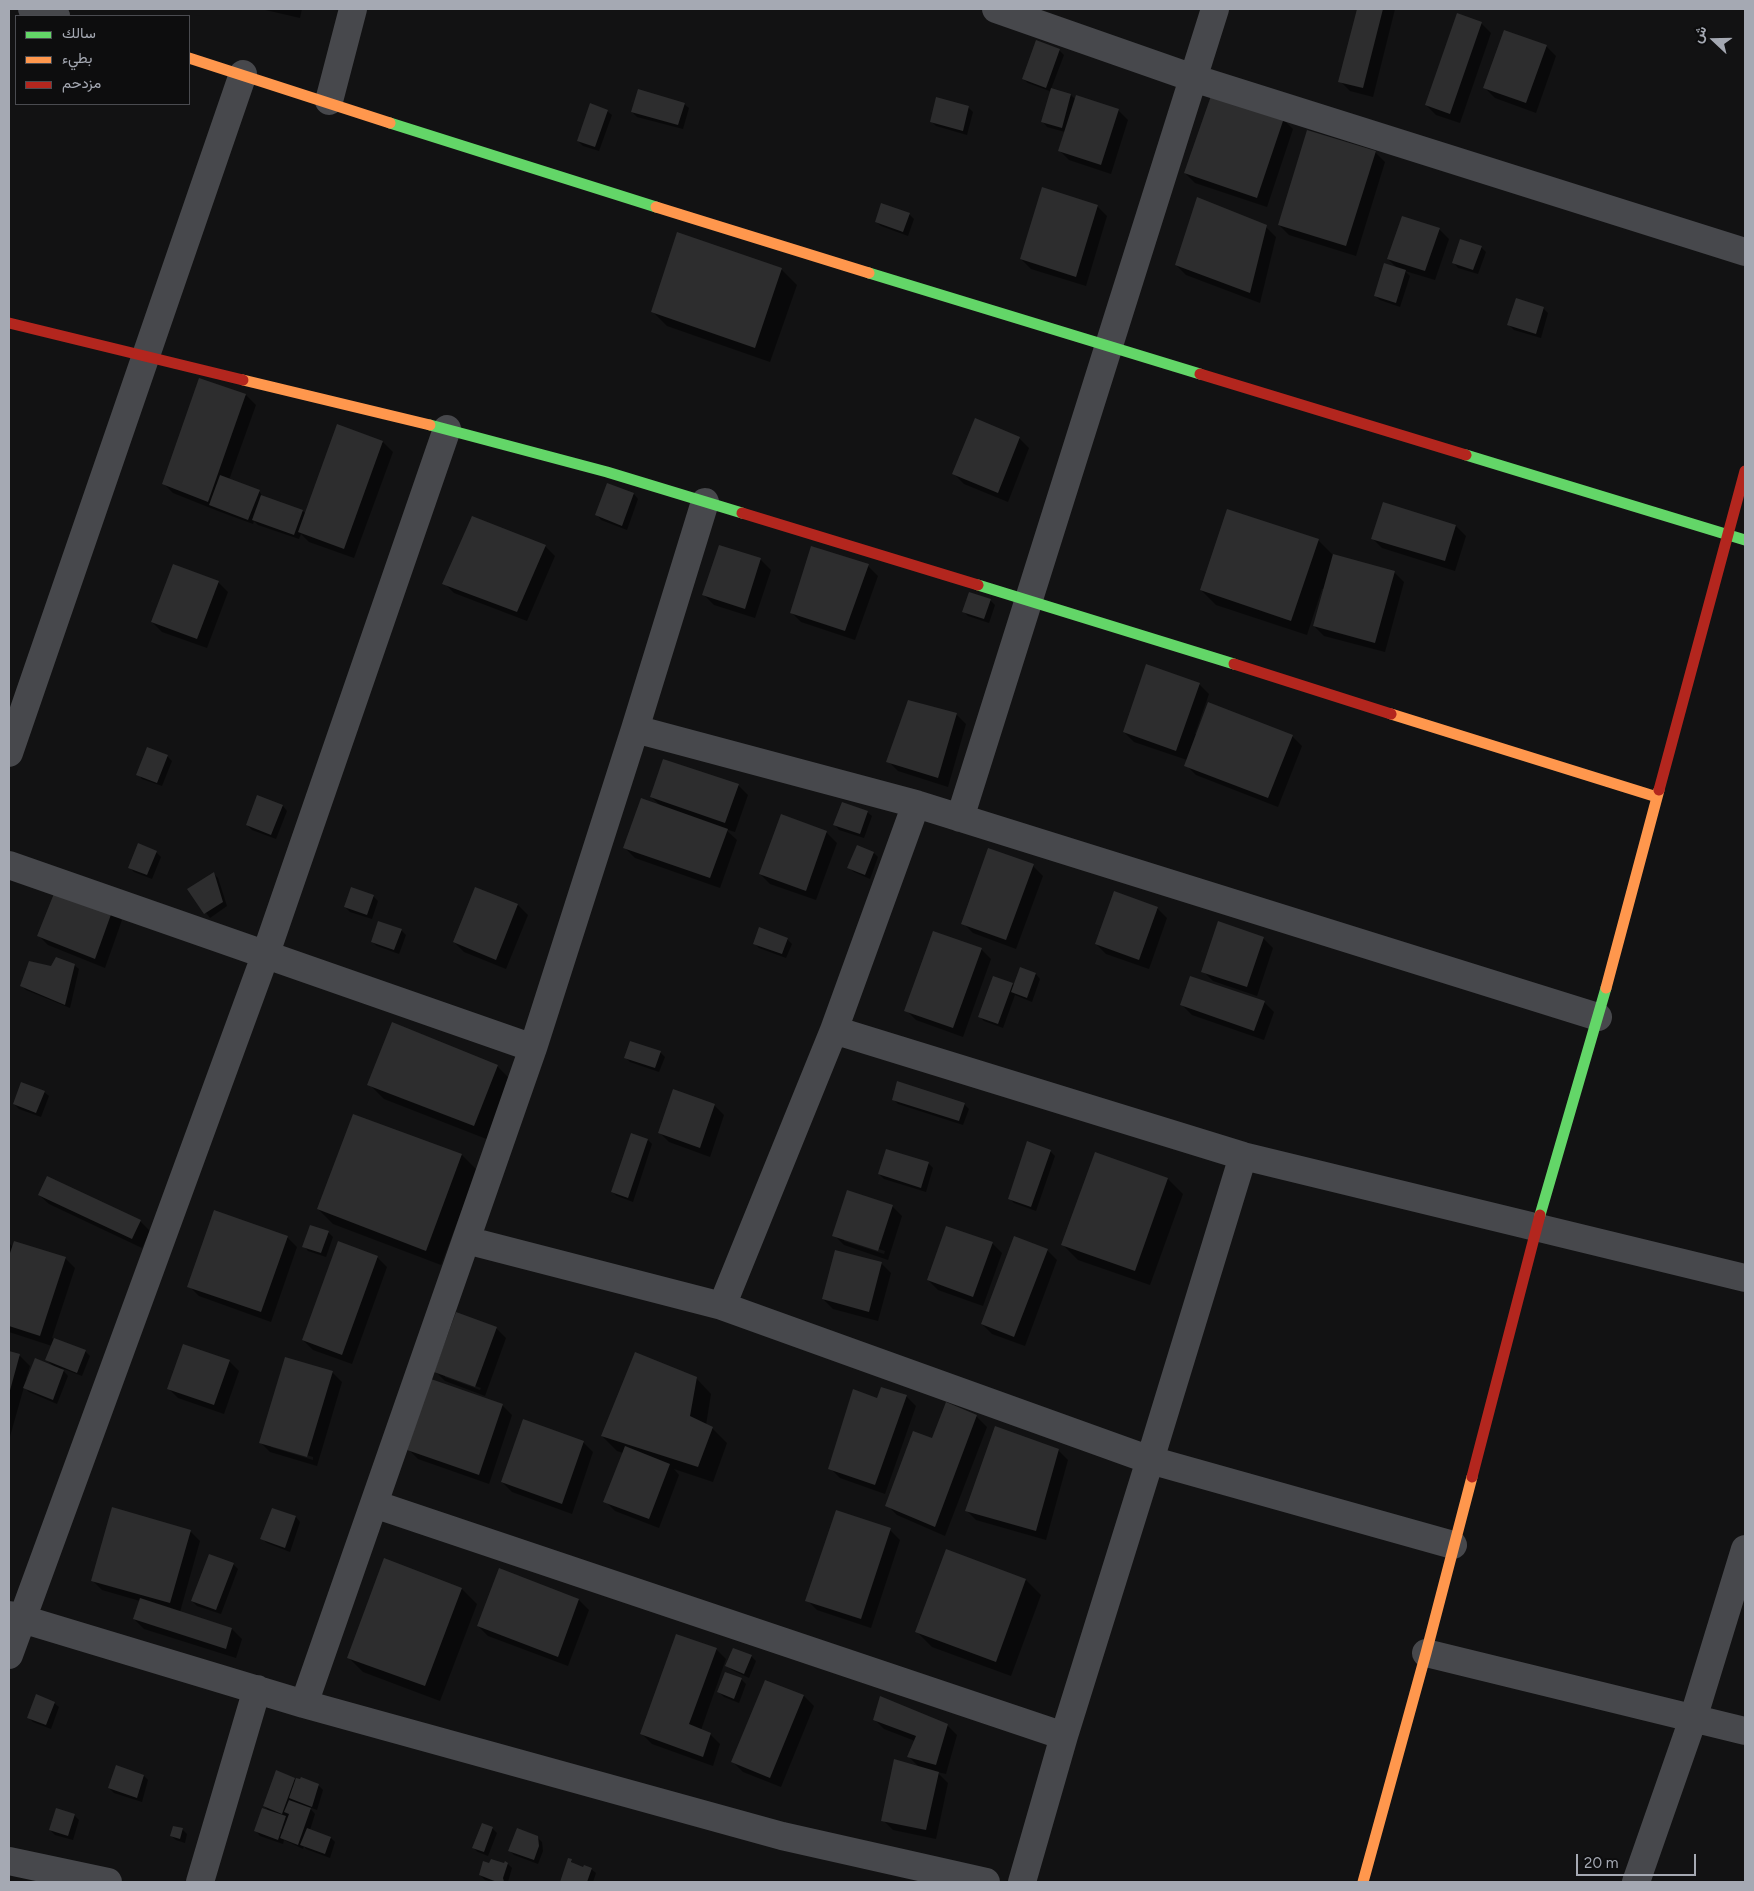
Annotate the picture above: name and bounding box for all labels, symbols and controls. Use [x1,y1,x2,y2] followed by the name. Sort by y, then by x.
[15,15,190,105] legend
[1689,15,1739,65] north arrow
[62,24,96,42] text: سالك
[1689,24,1710,45] text: ش
[62,49,92,67] text: بطيء
[62,74,101,92] text: مزدحم
[1579,1844,1699,1876] scale bar
[1584,1854,1618,1872] text: 20 m

